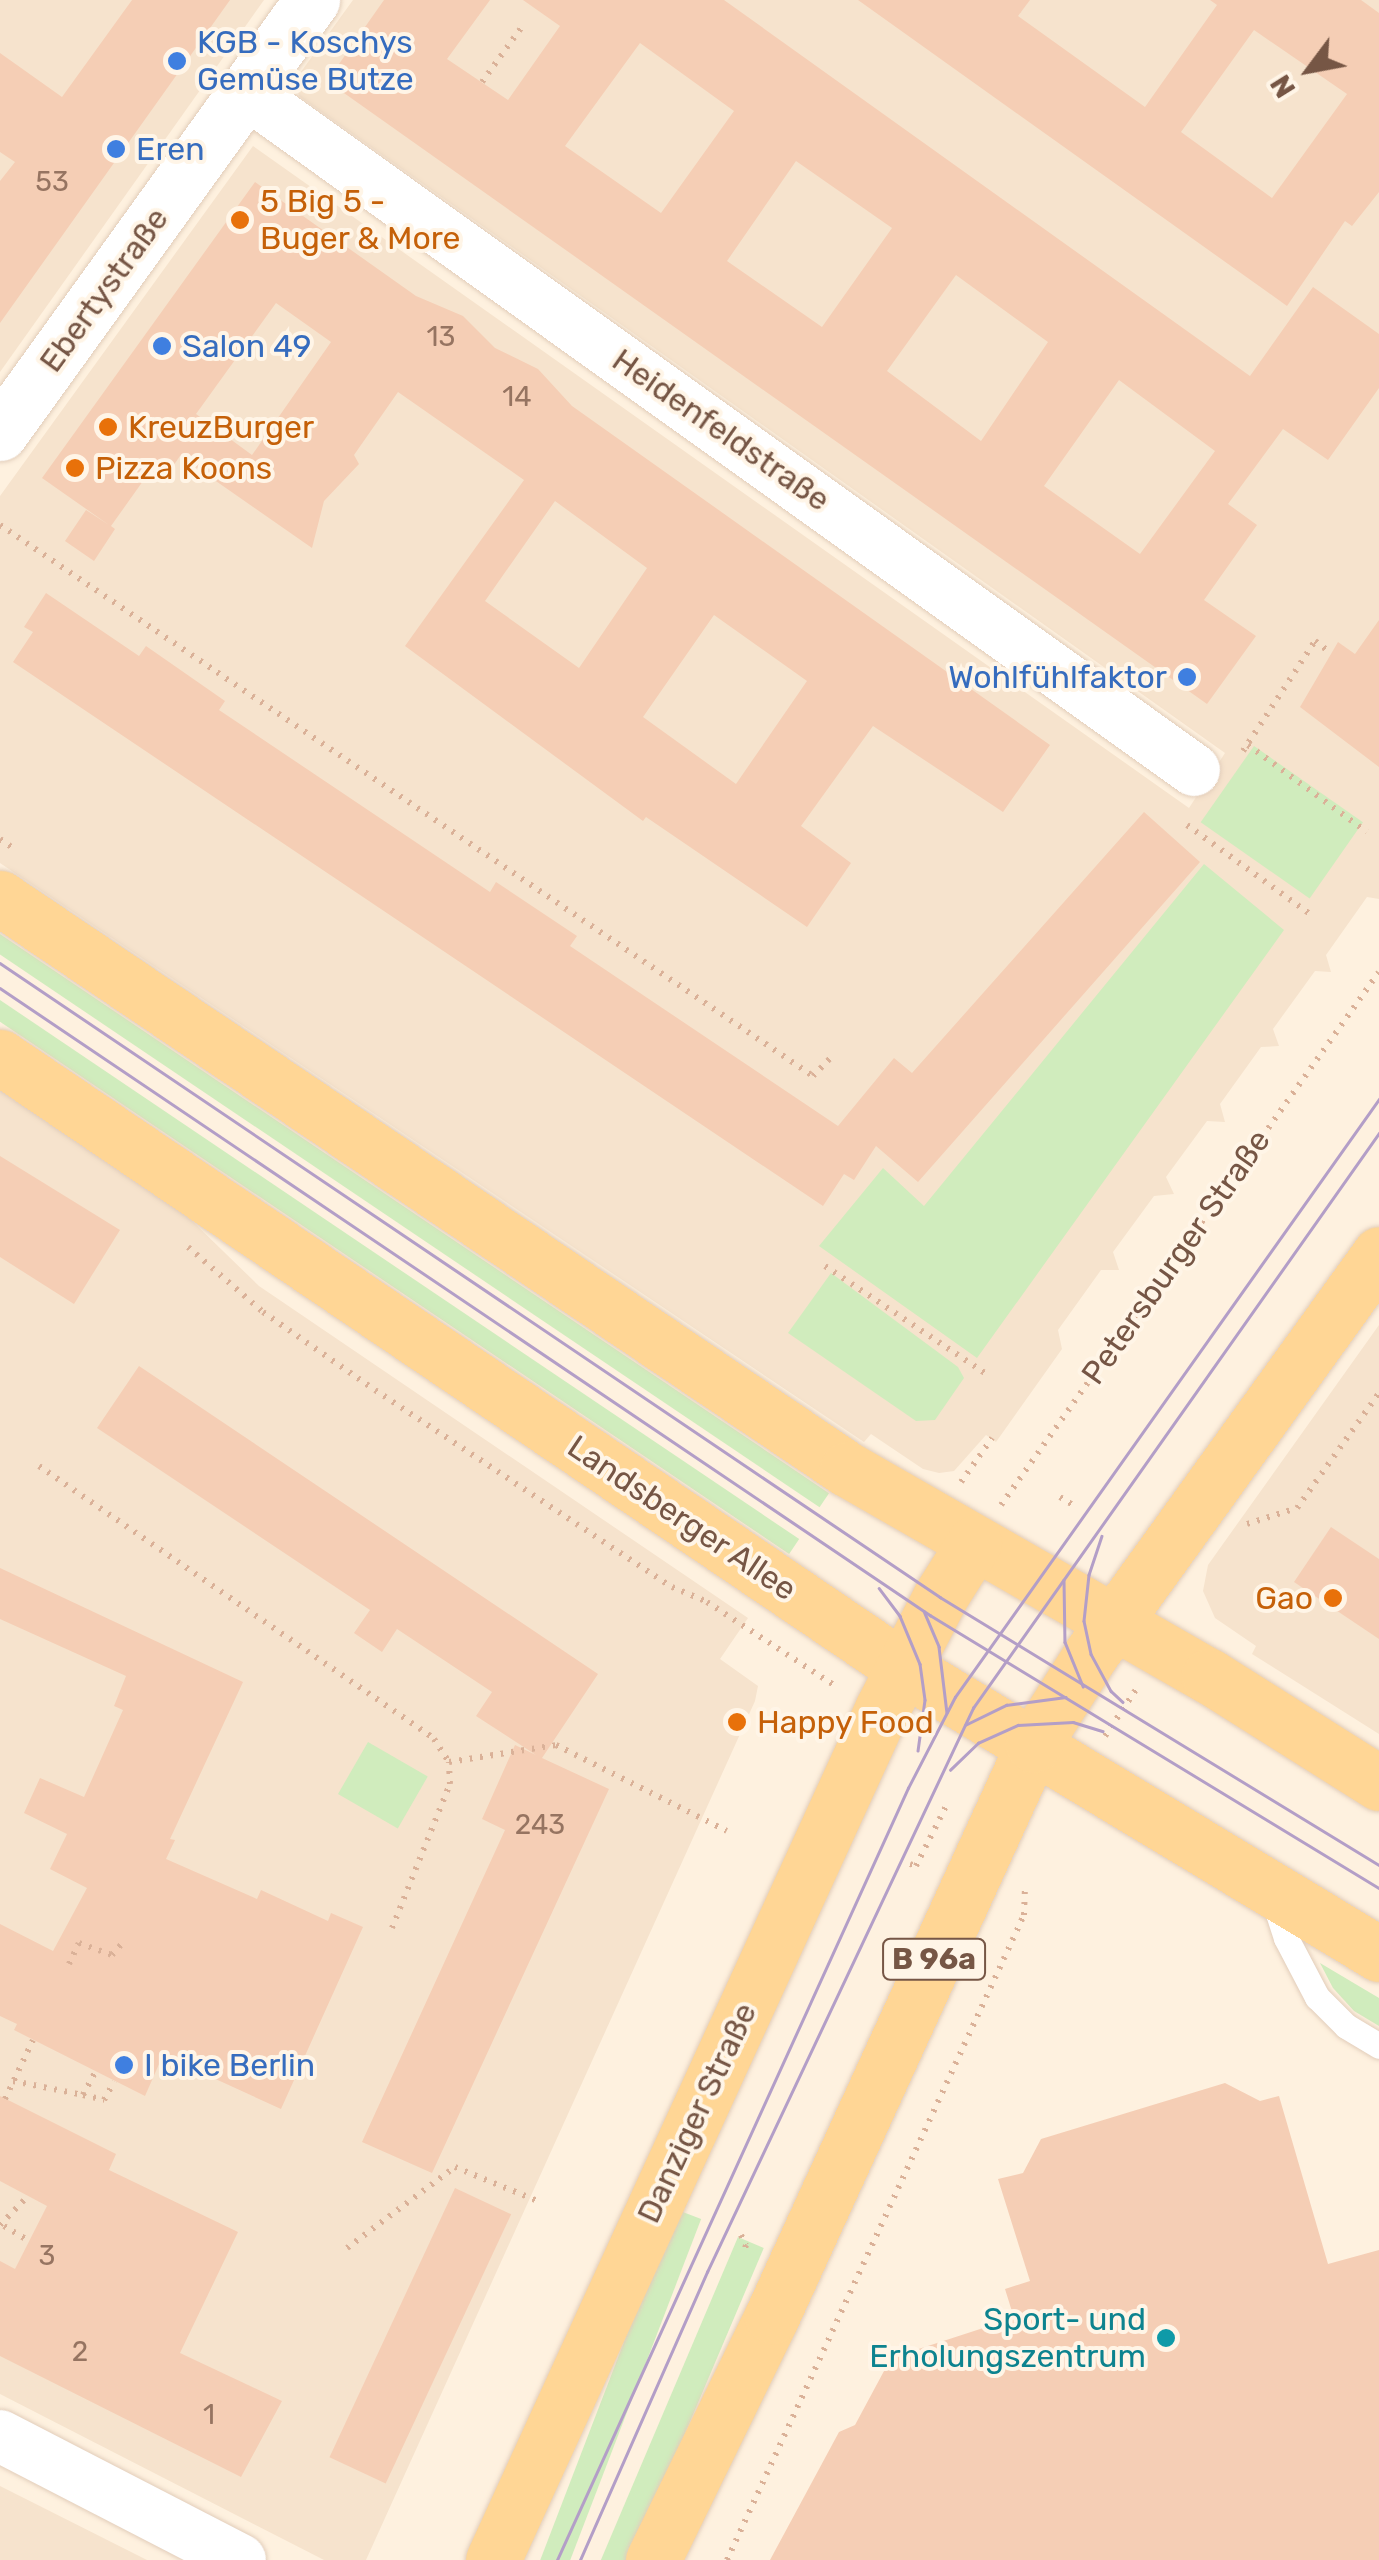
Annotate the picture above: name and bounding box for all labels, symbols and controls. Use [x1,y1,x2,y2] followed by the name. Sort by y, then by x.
[1259,20,1359,120] north arrow
[197,24,414,99] place label: KGB - Koschys Gemüse Butze
[166,50,188,72] marker: KGB - Koschys Gemüse Butze
[1264,69,1302,103] text: N
[136,130,205,168] place label: Eren
[105,138,127,160] marker: Eren
[35,165,69,199] house number: 53
[260,183,461,258] place label: 5 Big 5 - Buger & More
[32,201,176,379] street label: Ebertystraße
[229,209,251,231] marker: 5 Big 5 - Buger & More
[427,320,455,354] house number: 13
[182,327,312,365] place label: Salon 49
[151,335,173,357] marker: Salon 49
[605,341,837,519] street label: Heidenfeldstraße
[502,380,532,414] house number: 14
[128,408,314,446] place label: KreuzBurger
[97,416,119,438] marker: KreuzBurger
[95,449,272,487] place label: Pizza Koons
[64,457,86,479] marker: Pizza Koons
[948,658,1167,696] place label: Wohlfühlfaktor
[1176,666,1198,688] marker: Wohlfühlfaktor
[1073,1122,1279,1392] street label: Petersburger Straße
[560,1427,804,1609] street label: Landsberger Allee
[1255,1579,1313,1617] place label: Gao
[1322,1587,1344,1609] marker: Gao
[757,1703,935,1741] place label: Happy Food
[726,1711,748,1733] marker: Happy Food
[515,1808,565,1842] house number: 243
[882,1934,986,1984] road number: B 96a
[629,1997,765,2229] street label: Danziger Straße
[144,2046,315,2084] place label: I bike Berlin
[113,2054,135,2076] marker: I bike Berlin
[39,2239,55,2273] house number: 3
[869,2301,1146,2376] place label: Sport- und Erholungszentrum
[1155,2327,1177,2349] marker: Sport- und Erholungszentrum
[72,2335,88,2369] house number: 2
[203,2398,215,2432] house number: 1

